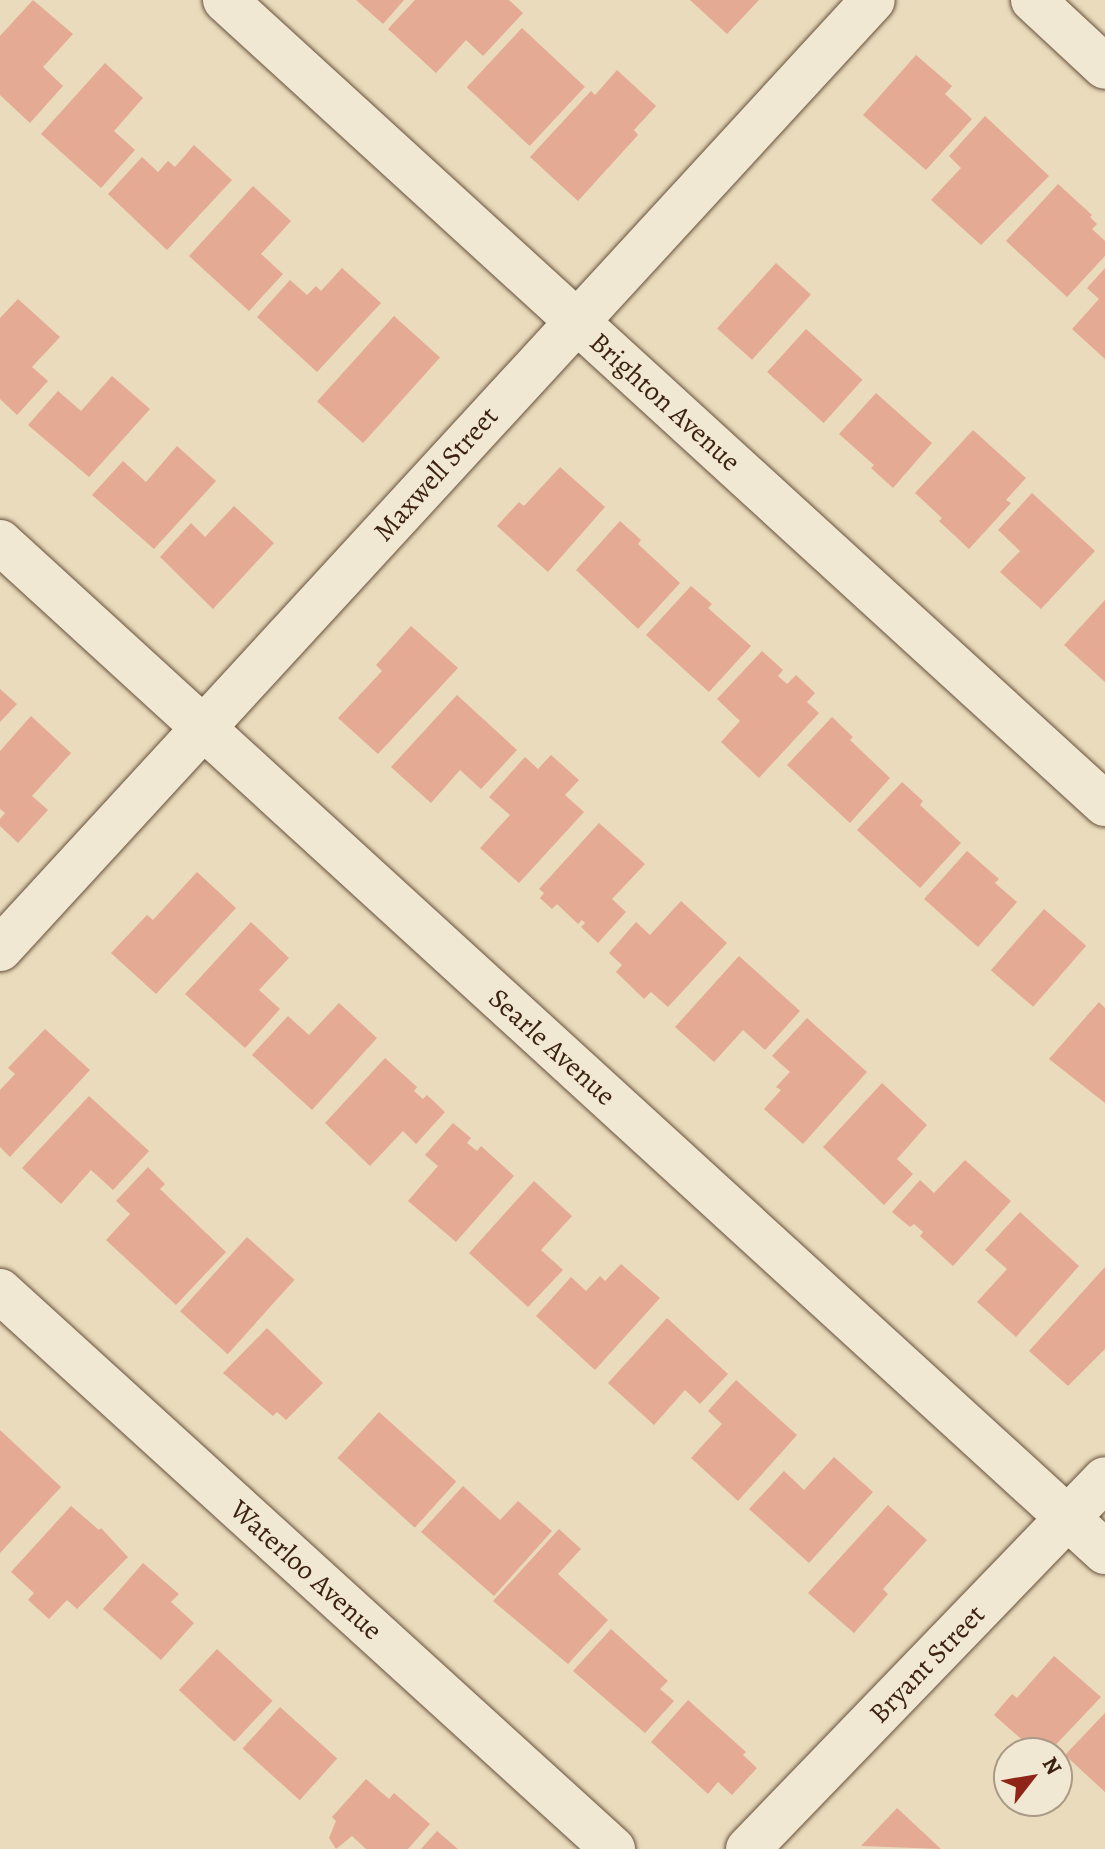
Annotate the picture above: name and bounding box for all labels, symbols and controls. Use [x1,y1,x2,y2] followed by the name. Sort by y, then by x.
[583,325,747,479] street label: Brighton Avenue
[367,400,505,548] street label: Maxwell Street
[482,981,622,1113] street label: Searle Avenue
[223,1493,389,1647] street label: Waterloo Avenue
[862,1598,992,1730] street label: Bryant Street
[993,1737,1073,1817] north arrow
[1035,1751,1069,1780] text: N

